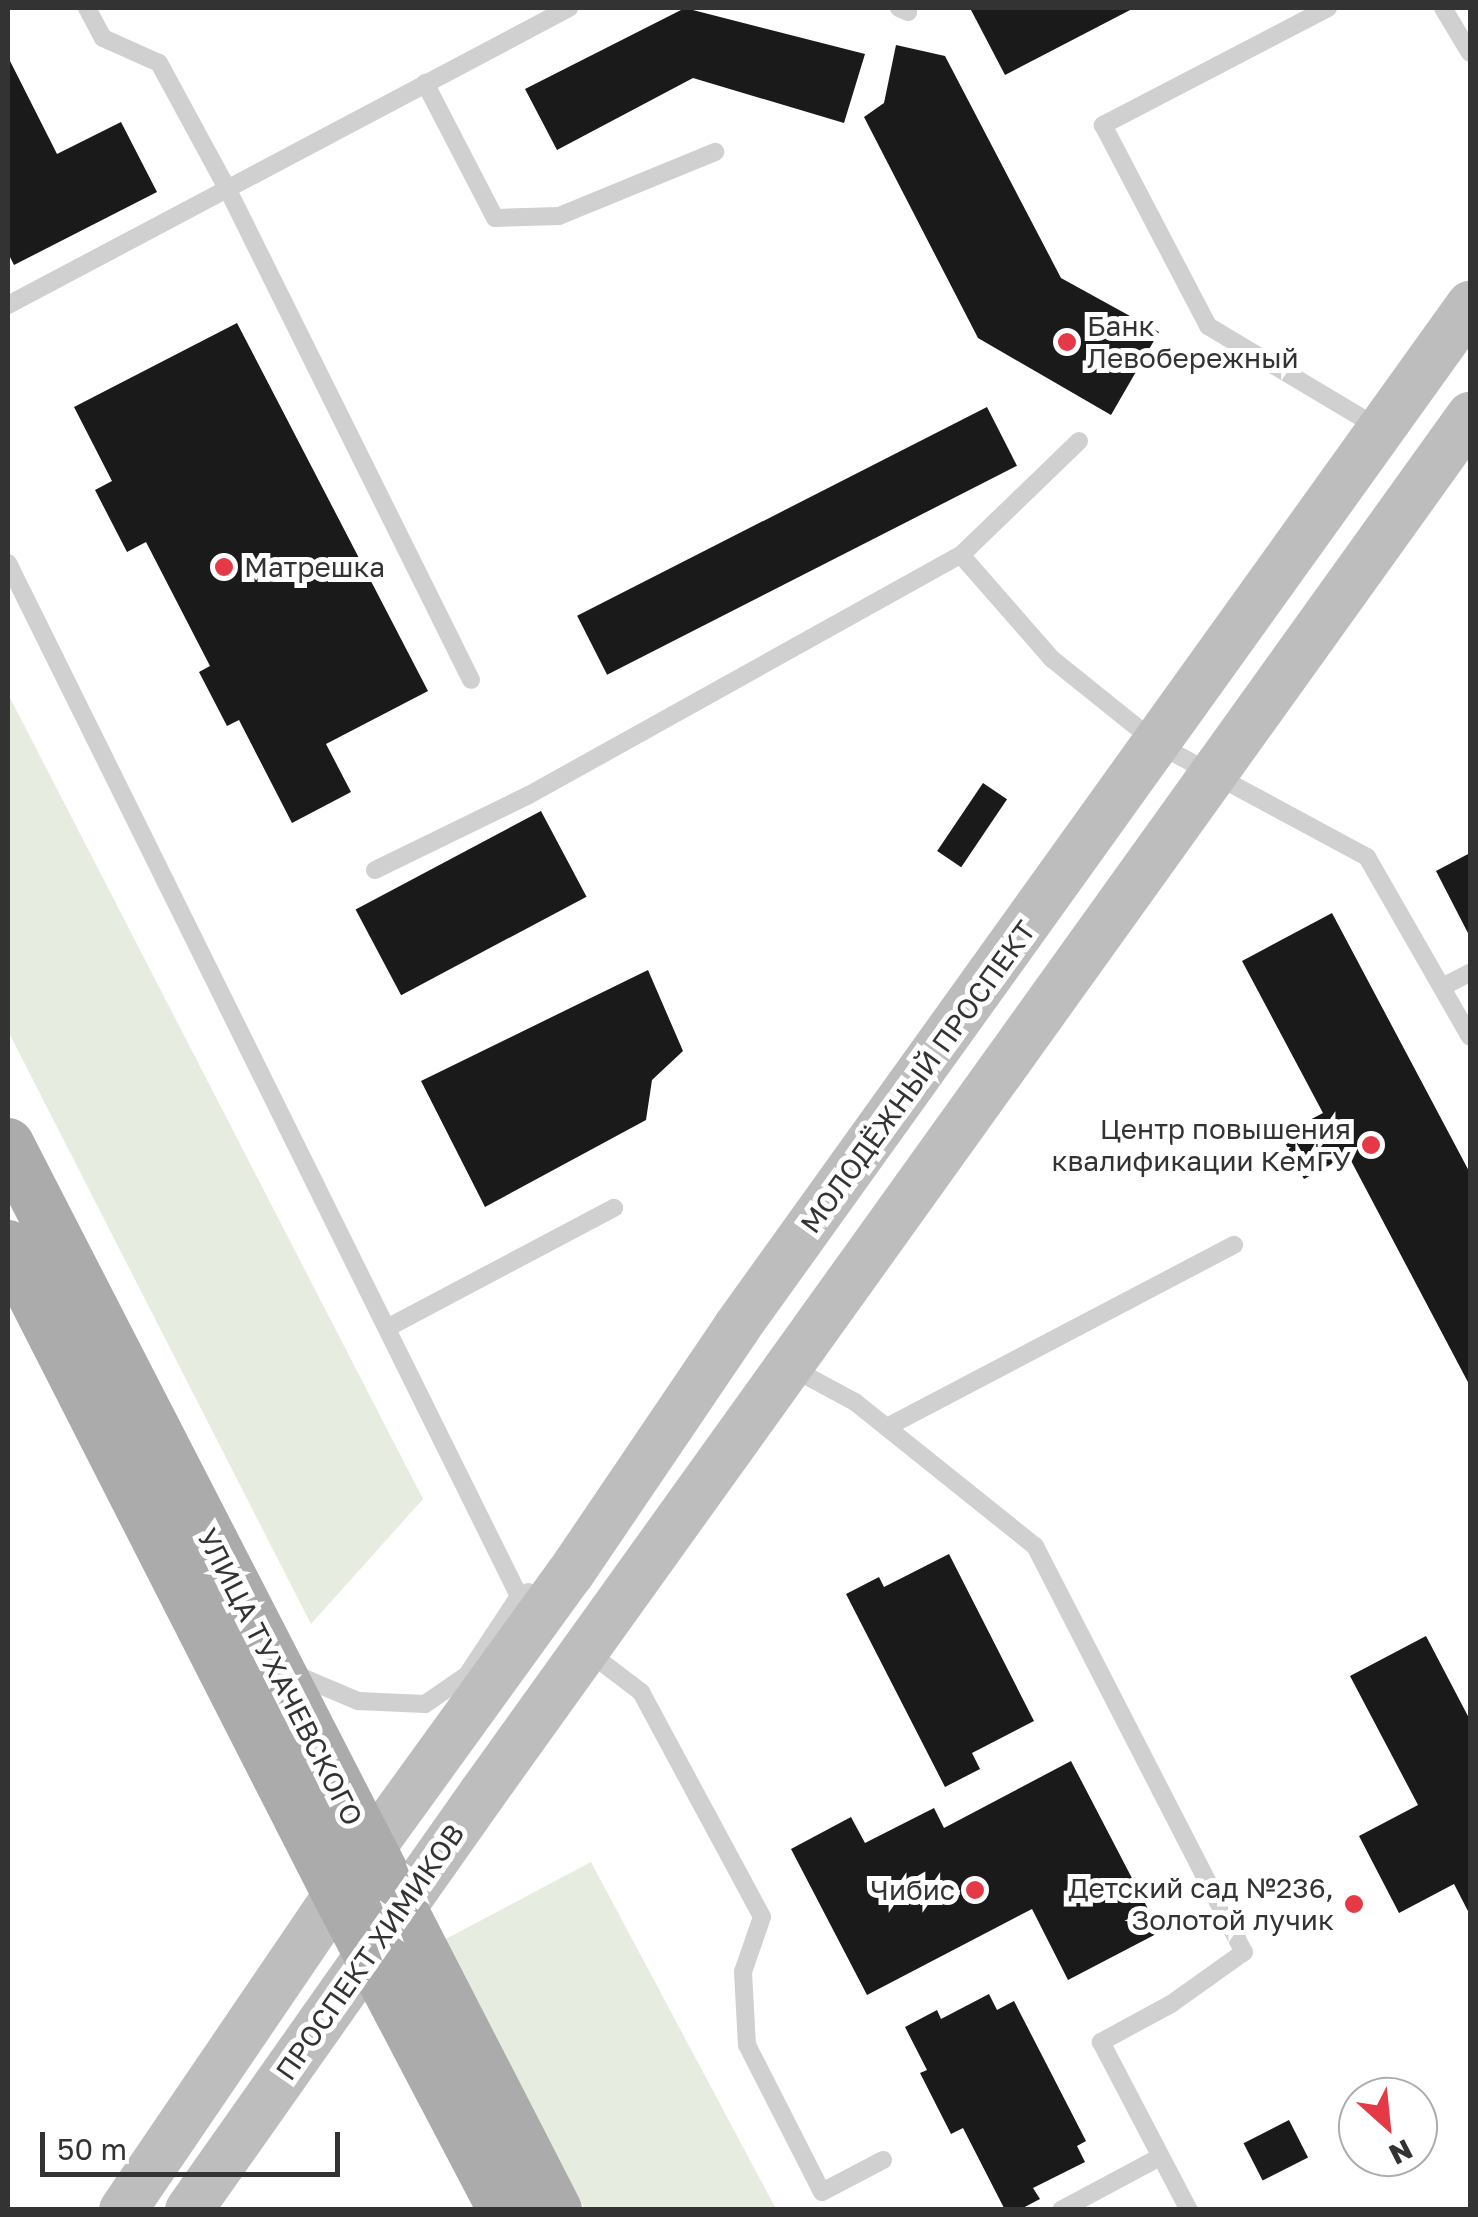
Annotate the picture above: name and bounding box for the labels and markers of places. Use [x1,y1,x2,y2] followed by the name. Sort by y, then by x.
[1087,309,1299,375] place label: Банк Левобережный
[1056,331,1078,353] marker: Банк Левобережный
[244,550,385,584] place label: Матрешка
[213,556,235,578] marker: Матрешка
[1051,1112,1351,1178] place label: Центр повышения квалификации КемГУ
[1360,1134,1382,1156] marker: Центр повышения квалификации КемГУ
[1068,1871,1334,1937] place label: Детский сад №236, Золотой лучик
[870,1873,955,1907] place label: Чибис
[964,1879,986,1901] marker: Чибис
[1343,1893,1365,1915] marker: Детский сад №236, Золотой лучик

